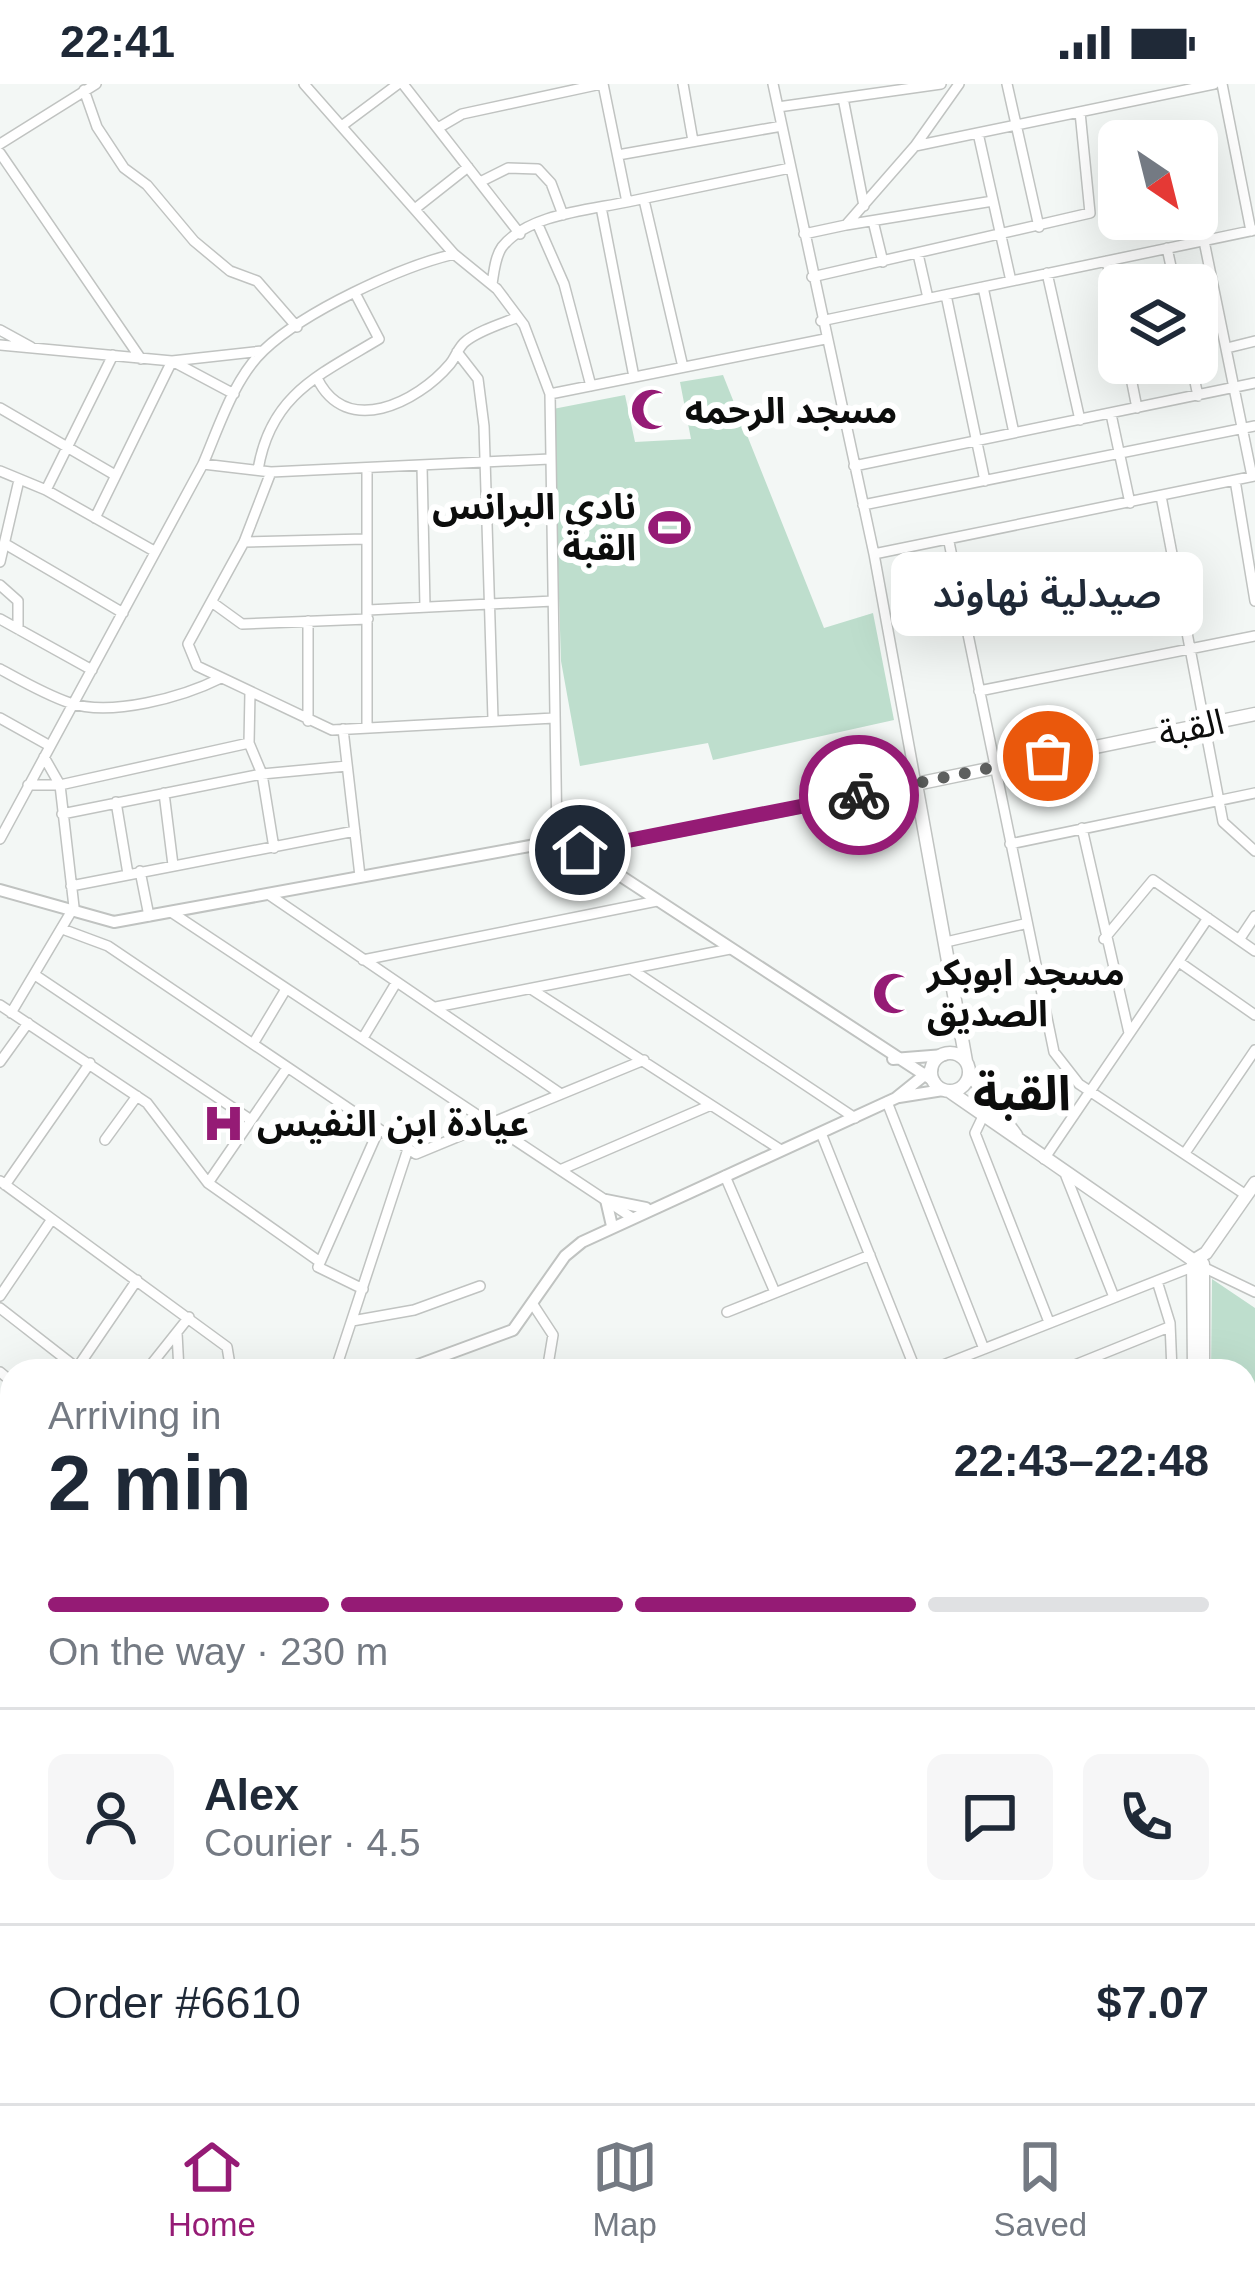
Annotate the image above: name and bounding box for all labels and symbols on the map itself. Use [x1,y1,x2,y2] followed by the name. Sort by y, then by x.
[1098,120,1218,240] north arrow
[628,387,674,433] mosque icon: مسجد الرحمه
[685,390,897,432] place label: مسجد الرحمه
[432,486,636,568] place label: نادي البرانس القبة
[647,504,693,550] sports icon: نادي البرانس القبة
[892,552,1204,636] callout: صيدلية نهاوند
[1155,701,1227,754] street label: القبة
[997,705,1099,807] pin
[799,735,919,855] courier
[529,799,631,901] pin
[925,952,1125,1036] place label: مسجد ابوبكر الصديق
[870,970,916,1016] mosque icon: مسجد ابوبكر الصديق
[973,1067,1071,1121] district label: القبة
[200,1100,246,1146] hospital icon: عيادة ابن النفيس
[257,1103,529,1145] place label: عيادة ابن النفيس

